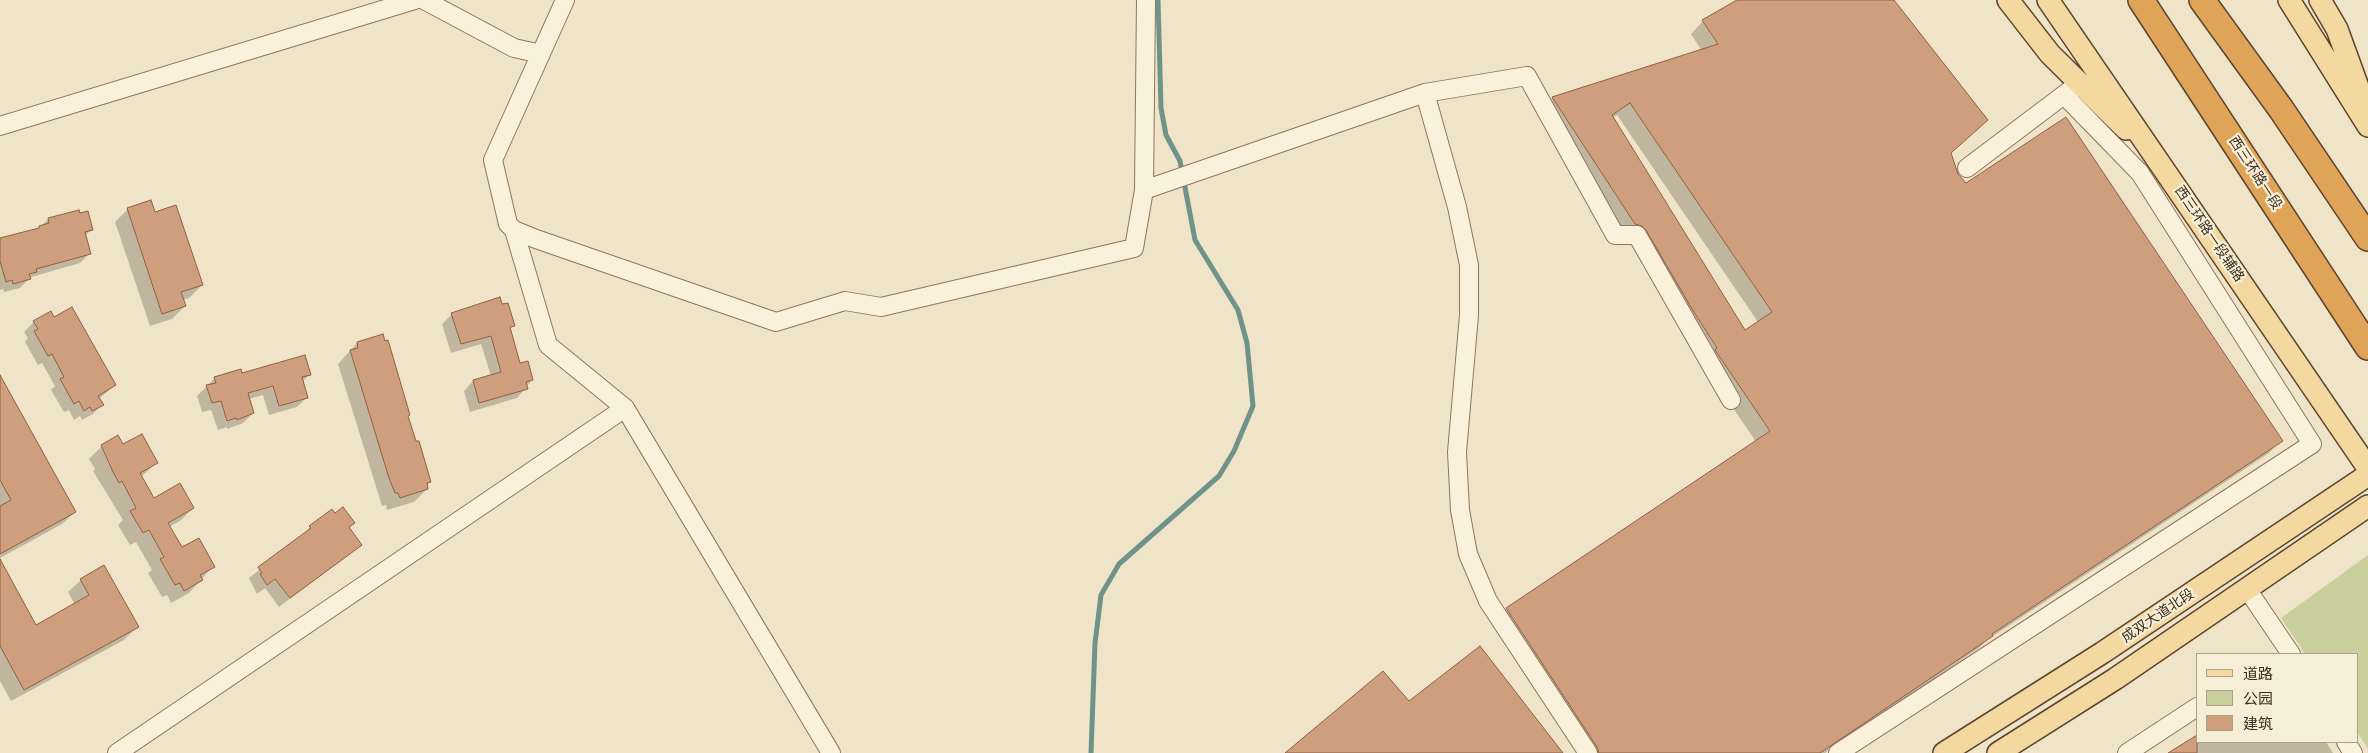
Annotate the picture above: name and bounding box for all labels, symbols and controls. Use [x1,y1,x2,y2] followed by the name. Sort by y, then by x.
[2225,133,2285,213] street label: 西三环路一段
[2171,183,2247,285] street label: 西三环路一段辅路
[2118,586,2198,646] street label: 成双大道北段
[2196,653,2358,743] legend
[2243,663,2273,683] text: 道路
[2243,688,2273,708] text: 公园
[2243,713,2273,733] text: 建筑

